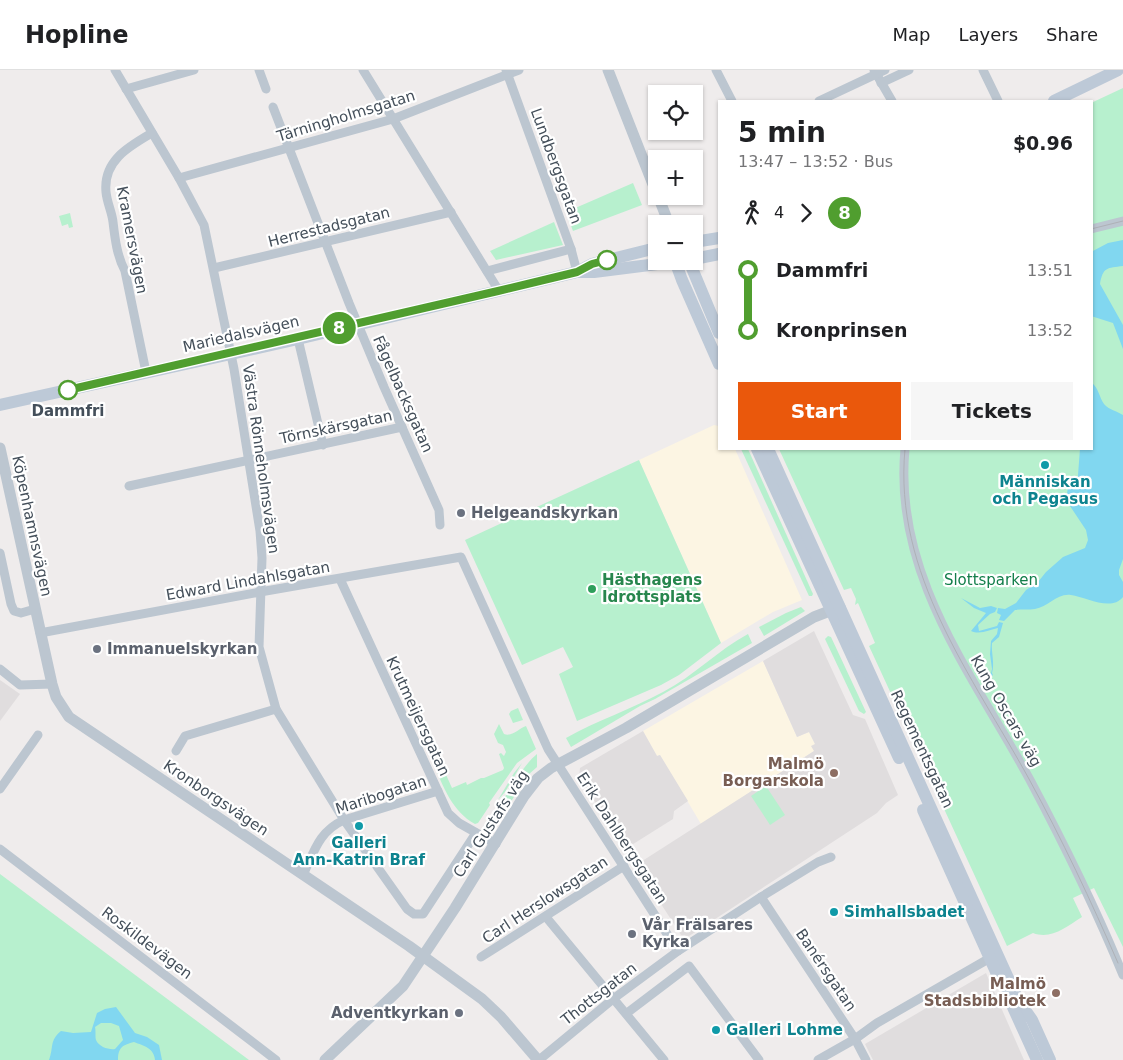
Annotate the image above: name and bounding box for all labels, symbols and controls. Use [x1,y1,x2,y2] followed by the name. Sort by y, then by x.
[25,21,129,49] text: Hopline
[892,24,930,45] text: Map
[958,24,1018,45] text: Layers
[1046,24,1098,45] text: Share
[648,85,703,270] map controls
[648,85,703,140] button: locate
[274,86,417,146] street label: Tärningholmsgatan
[527,106,585,226] street label: Lundbergsgatan
[738,116,826,149] text: 5 min
[1013,132,1073,154] text: $0.96
[648,150,703,205] button: +
[738,152,893,171] text: 13:47 – 13:52 · Bus
[113,185,151,295] street label: Kramersvägen
[738,199,766,227] icon: walk
[792,199,820,227] icon: forward
[838,202,851,223] text: 8
[266,203,392,251] street label: Herrestadsgatan
[774,203,784,222] text: 4
[648,215,703,270] button: −
[597,250,617,270] unlabelled marker
[776,259,868,281] text: Dammfri
[1027,261,1073,280] text: 13:51
[181,312,301,356] street label: Mariedalsvägen
[323,312,355,344] line badge: 8
[333,317,345,338] text: 8
[776,319,907,341] text: Kronprinsen
[1027,321,1073,340] text: 13:52
[369,333,437,455] street label: Fågelbacksgatan
[239,363,283,555] street label: Västra Rönneholmsvägen
[58,380,78,400] marker: Dammfri
[738,382,901,440] button: Start
[911,382,1073,440] button: Tickets
[32,402,104,420] place label: Dammfri
[277,406,394,448] street label: Törnskärsgatan
[8,454,56,598] street label: Köpenhamnsvägen
[1039,459,1051,471] marker: Människan och Pegasus
[992,473,1098,508] place label: Människan och Pegasus
[471,504,618,522] place label: Helgeandskyrkan
[455,507,467,519] marker: Helgeandskyrkan
[165,558,331,604] street label: Edward Lindahlsgatan
[602,571,702,606] place label: Hästhagens Idrottsplats
[944,571,1038,589] park label: Slottsparken
[586,583,598,595] marker: Hästhagens Idrottsplats
[107,640,258,658] place label: Immanuelskyrkan
[91,643,103,655] marker: Immanuelskyrkan
[967,652,1045,770] street label: Kung Oscars väg
[382,653,454,779] street label: Krutmeijersgatan
[887,687,957,811] street label: Regementsgatan
[723,755,824,790] place label: Malmö Borgarskola
[160,756,272,840] street label: Kronborgsvägen
[450,767,532,881] street label: Carl Gustafs väg
[828,767,840,779] marker: Malmö Borgarskola
[573,769,671,907] street label: Erik Dahlbergsgatan
[333,772,429,818] street label: Maribogatan
[353,820,365,832] marker: Galleri Ann-Katrin Braf
[293,834,425,869] place label: Galleri Ann-Katrin Braf
[479,853,611,947] street label: Carl Herslowsgatan
[98,903,196,983] street label: Roskildevägen
[844,903,965,921] place label: Simhallsbadet
[828,906,840,918] marker: Simhallsbadet
[642,916,753,951] place label: Vår Frälsares Kyrka
[792,925,860,1015] street label: Banérsgatan
[626,928,638,940] marker: Vår Frälsares Kyrka
[557,959,640,1030] street label: Thottsgatan
[924,975,1047,1010] place label: Malmö Stadsbibliotek
[1050,987,1062,999] marker: Malmö Stadsbibliotek
[331,1004,449,1022] place label: Adventkyrkan
[453,1007,465,1019] marker: Adventkyrkan
[726,1021,843,1039] place label: Galleri Lohme
[710,1024,722,1036] marker: Galleri Lohme

